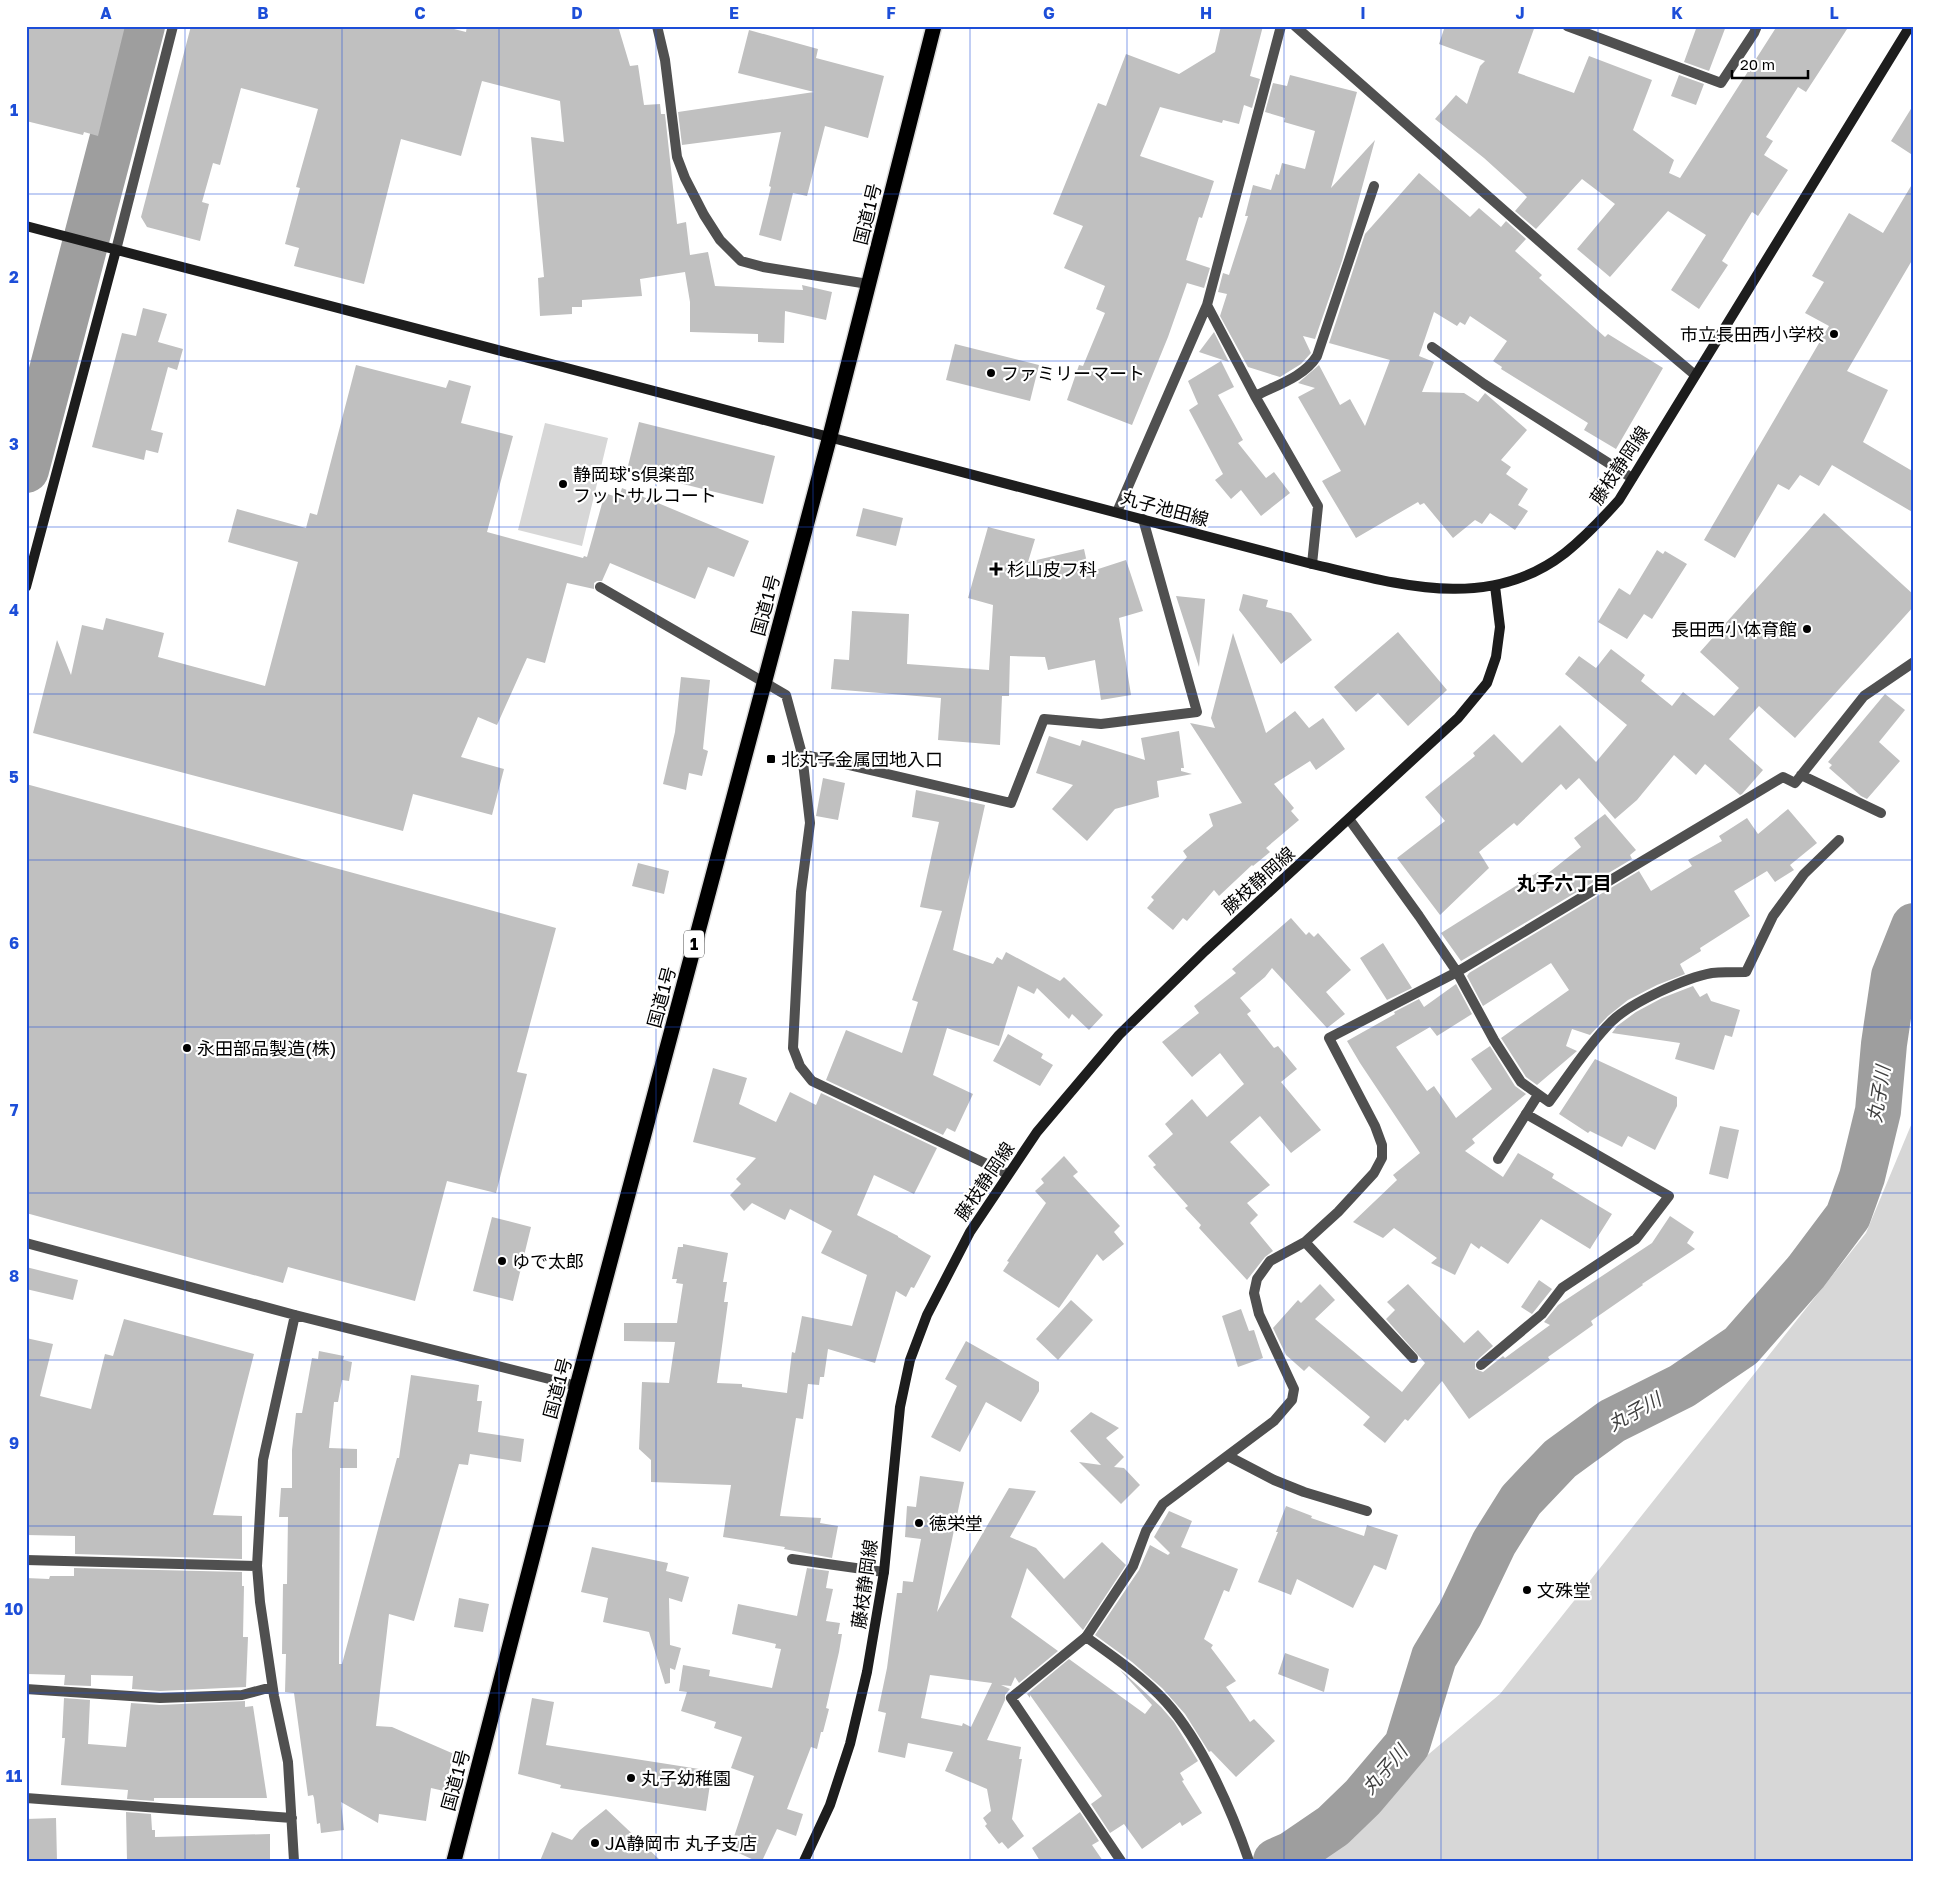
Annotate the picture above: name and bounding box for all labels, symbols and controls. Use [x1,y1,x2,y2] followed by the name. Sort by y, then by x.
[100,3,112,23] text: A
[257,3,269,23] text: B
[414,3,426,23] text: C
[571,3,583,23] text: D
[729,3,739,23] text: E
[886,3,896,23] text: F
[1043,3,1055,23] text: G
[1200,3,1212,23] text: H
[1360,3,1366,23] text: I
[1515,3,1525,23] text: J
[1671,3,1683,23] text: K
[1829,3,1839,23] text: L
[1732,48,1809,80] scale bar
[1740,55,1775,73] text: 20 m
[10,100,18,120] text: 1
[849,181,885,247] street label: 国道1号
[9,267,19,287] text: 2
[1680,323,1824,345] place label: 市立長田西小学校
[1828,328,1840,340] marker: 市立長田西小学校
[1001,362,1145,384] place label: ファミリーマート
[985,367,997,379] marker: ファミリーマート
[1585,422,1653,508] street label: 藤枝静岡線
[9,434,19,454] text: 3
[573,463,717,506] place label: 静岡球's倶楽部 フットサルコート
[557,478,569,490] marker: 静岡球's倶楽部 フットサルコート
[1119,486,1211,530] street label: 丸子池田線
[1007,558,1097,580] place label: 杉山皮フ科
[989,562,1003,576] marker: 杉山皮フ科
[746,572,784,638] street label: 国道1号
[9,600,19,620] text: 4
[1671,618,1797,640] place label: 長田西小体育館
[1801,623,1813,635] marker: 長田西小体育館
[781,748,943,770] place label: 北丸子金属団地入口
[765,753,777,765] marker: 北丸子金属団地入口
[9,767,19,787] text: 5
[1217,842,1299,918] street label: 藤枝静岡線
[1516,871,1612,894] district label: 丸子六丁目
[684,931,704,958] road number: 1
[9,933,19,953] text: 6
[642,964,680,1030] street label: 国道1号
[197,1037,337,1059] place label: 永田部品製造(株)
[181,1042,193,1054] marker: 永田部品製造(株)
[1862,1062,1894,1124] water label: 丸子川
[10,1100,19,1120] text: 7
[950,1138,1018,1224] street label: 藤枝静岡線
[512,1250,584,1272] place label: ゆで太郎
[496,1255,508,1267] marker: ゆで太郎
[9,1266,19,1286] text: 8
[538,1355,576,1421] street label: 国道1号
[1603,1386,1666,1435] water label: 丸子川
[9,1433,19,1453] text: 9
[929,1512,983,1534] place label: 徳栄堂
[913,1517,925,1529] marker: 徳栄堂
[847,1538,881,1630] street label: 藤枝静岡線
[1537,1579,1591,1601] place label: 文殊堂
[1521,1584,1533,1596] marker: 文殊堂
[5,1599,23,1619] text: 10
[1357,1738,1413,1798] water label: 丸子川
[436,1747,474,1813] street label: 国道1号
[6,1766,22,1786] text: 11
[641,1767,731,1789] place label: 丸子幼稚園
[625,1772,637,1784] marker: 丸子幼稚園
[605,1832,757,1854] place label: JA静岡市 丸子支店
[589,1837,601,1849] marker: JA静岡市 丸子支店

